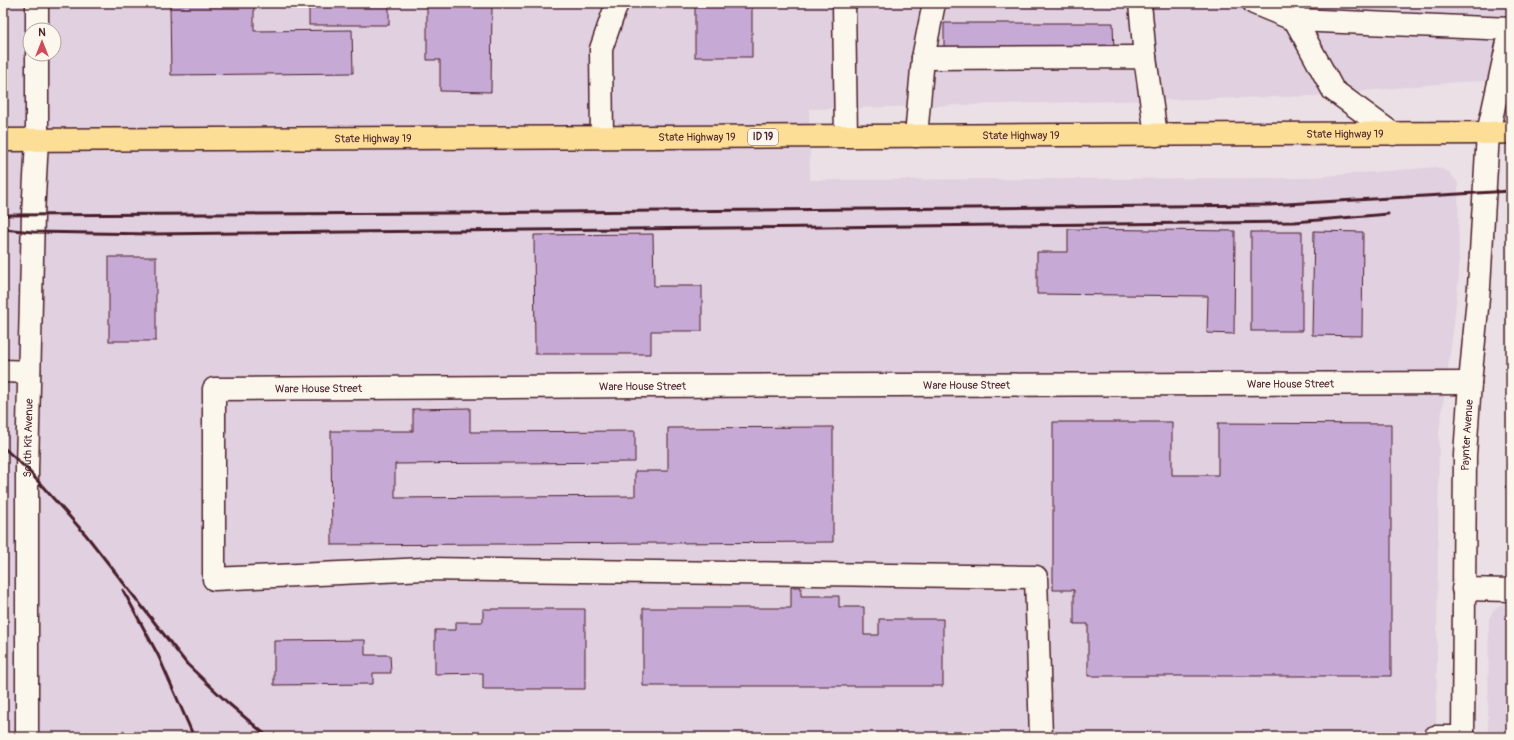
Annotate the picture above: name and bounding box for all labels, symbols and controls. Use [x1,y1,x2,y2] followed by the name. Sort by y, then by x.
[22,22,62,62] north arrow
[38,26,46,39] text: N
[1306,127,1384,140] street label: State Highway 19
[748,129,778,145] road number: ID 19
[982,129,1060,142] street label: State Highway 19
[658,130,736,143] street label: State Highway 19
[334,132,412,145] street label: State Highway 19
[1247,377,1335,390] street label: Ware House Street
[923,378,1011,391] street label: Ware House Street
[599,379,687,393] street label: Ware House Street
[275,381,363,395] street label: Ware House Street
[20,398,35,478] street label: South Kit Avenue
[1458,398,1475,471] street label: Paynter Avenue

